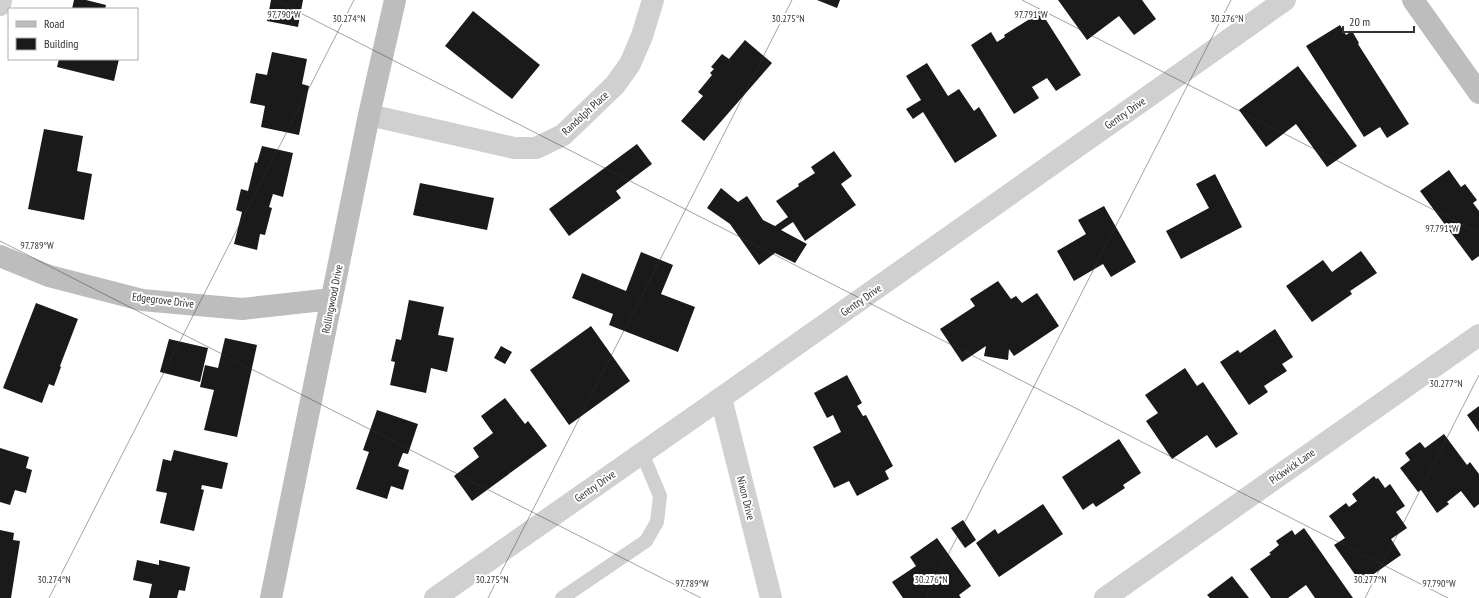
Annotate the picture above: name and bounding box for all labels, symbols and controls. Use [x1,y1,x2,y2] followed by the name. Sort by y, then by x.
[8,8,138,60] legend
[267,8,301,21] text: 97.790°W
[1014,8,1048,21] text: 97.791°W
[1343,8,1414,34] scale bar
[332,12,366,25] text: 30.274°N
[771,12,805,25] text: 30.275°N
[1210,12,1244,25] text: 30.276°N
[1349,14,1370,29] text: 20 m
[44,16,64,31] text: Road
[44,36,79,51] text: Building
[559,88,612,138] street label: Randolph Place
[1102,94,1149,132] street label: Gentry Drive
[1425,222,1459,235] text: 97.791°W
[20,239,54,252] text: 97.789°W
[318,263,346,335] street label: Rollingwood Drive
[838,281,885,319] street label: Gentry Drive
[131,289,195,311] street label: Edgegrove Drive
[1429,377,1463,390] text: 30.277°N
[1266,445,1318,487] street label: Pickwick Lane
[572,467,619,505] street label: Gentry Drive
[734,475,758,522] street label: Nixon Drive
[37,573,71,586] text: 30.274°N
[475,573,509,586] text: 30.275°N
[914,573,948,586] text: 30.276°N
[1353,573,1387,586] text: 30.277°N
[675,577,709,590] text: 97.789°W
[1422,577,1456,590] text: 97.790°W

